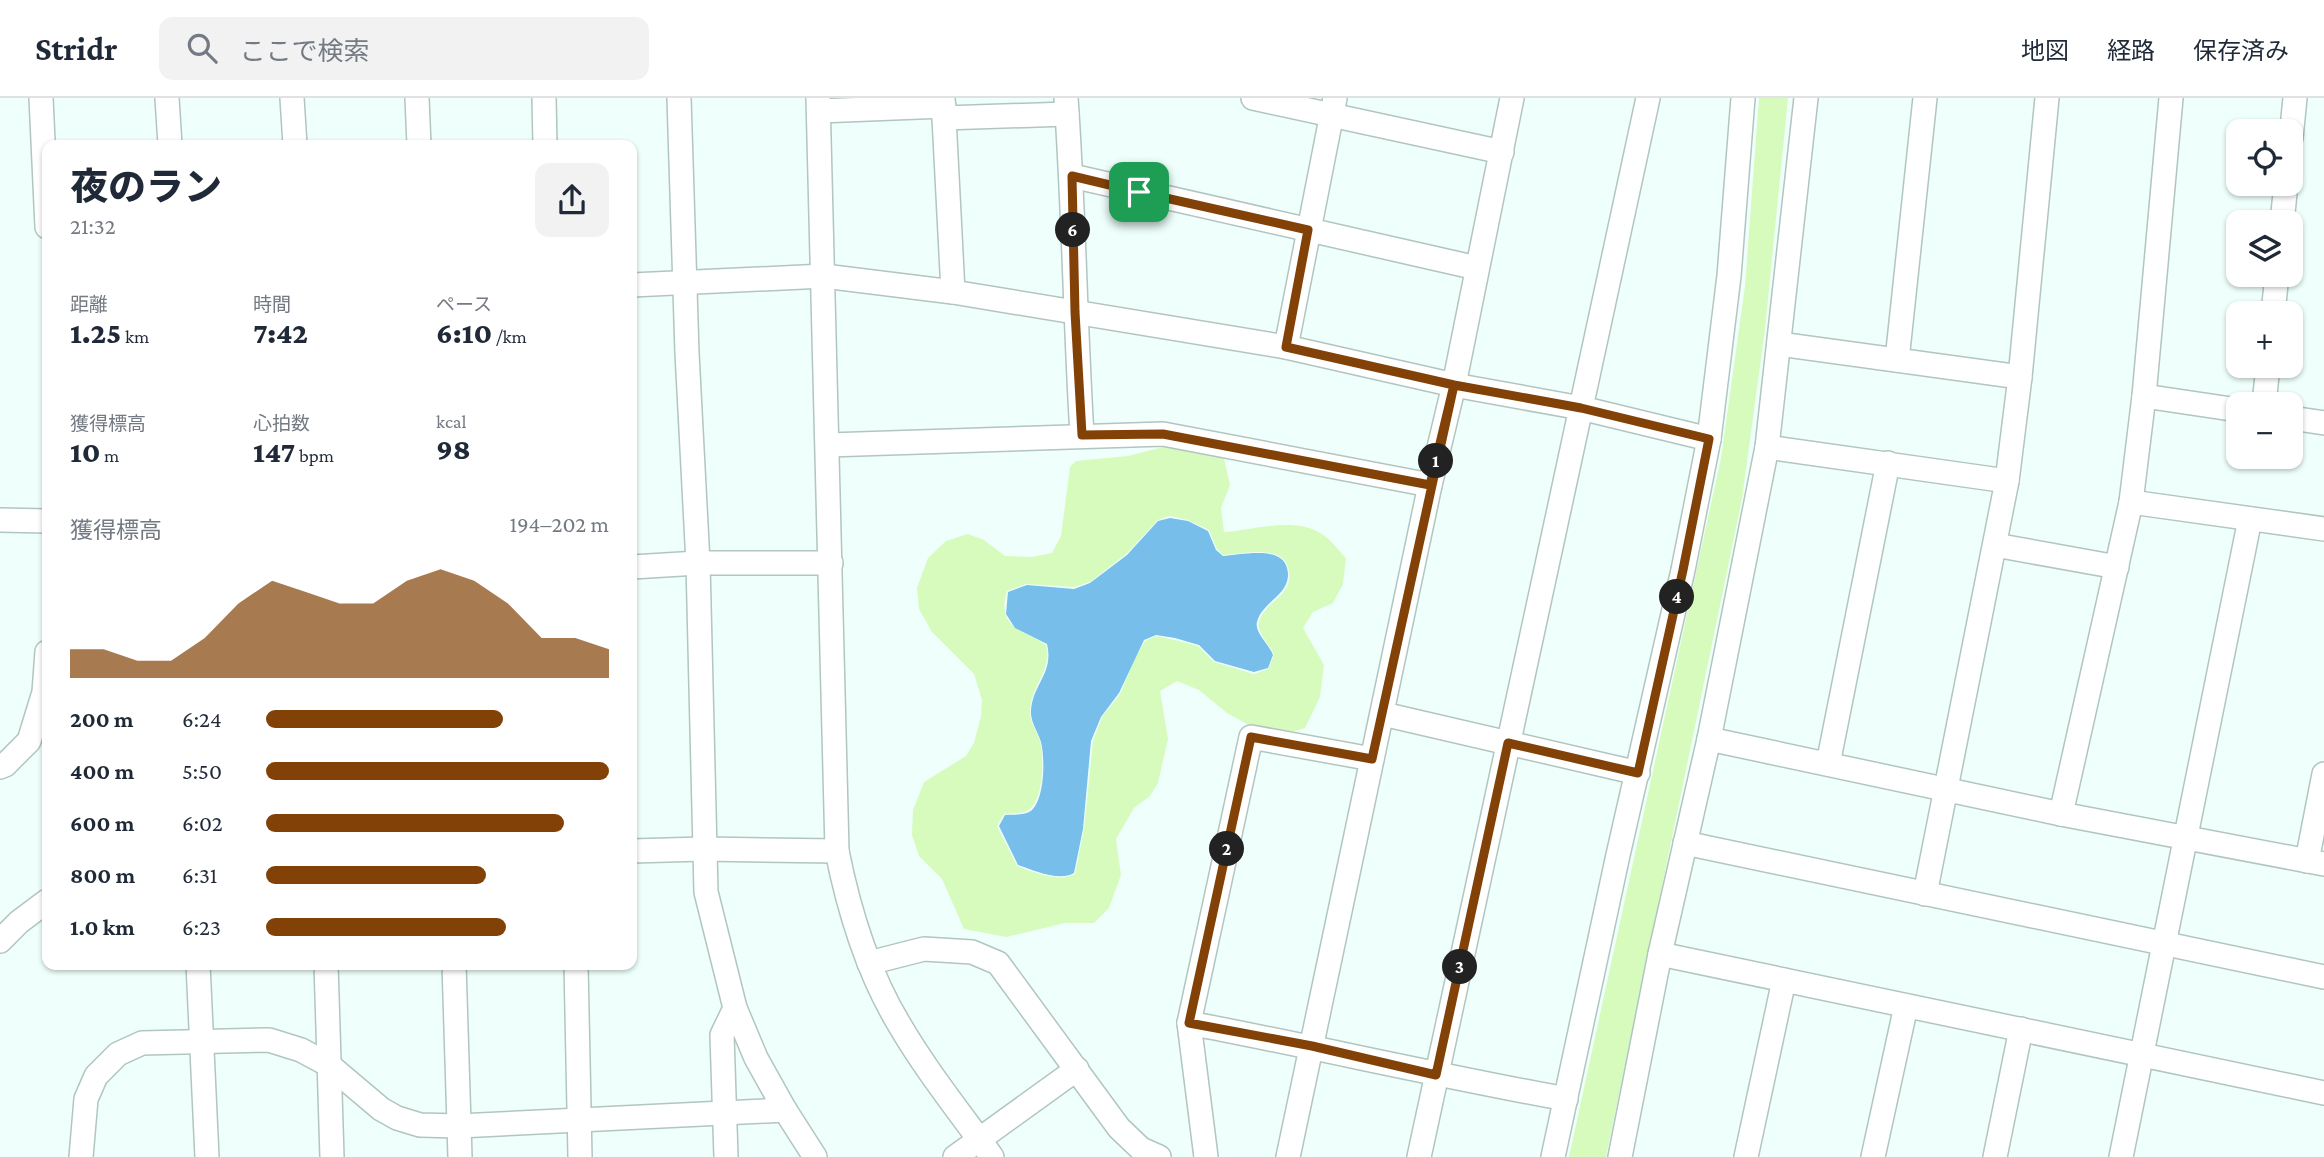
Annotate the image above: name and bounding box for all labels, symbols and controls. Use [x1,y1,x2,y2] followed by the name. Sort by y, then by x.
[159,17,649,80] search box
[183,29,221,67] icon: search
[35,30,117,67] text: Stridr
[239,37,369,66] text: ここで検索
[2021,37,2069,64] text: 地図
[2107,37,2155,64] text: 経路
[2193,37,2289,64] text: 保存済み
[2226,119,2303,469] map controls
[2226,119,2303,196] button: locate
[1109,162,1169,222] pin
[535,163,609,237] button: share
[70,166,222,208] text: 夜のラン
[1120,173,1158,211] icon: arrive
[2226,210,2303,287] button: layers
[1056,212,1090,248] pin: 6
[70,213,116,239] text: 21:32
[1067,219,1078,240] text: 6
[70,294,108,315] text: 距離
[253,294,291,315] text: 時間
[436,294,492,315] text: ペース
[2226,301,2303,378] button: +
[70,316,121,349] text: 1.25
[253,316,308,349] text: 7:42
[436,316,492,349] text: 6:10
[121,326,149,347] text: km
[492,326,527,347] text: /km
[2226,392,2303,469] button: −
[436,411,467,432] text: kcal
[70,413,146,434] text: 獲得標高
[253,413,310,434] text: 心拍数
[436,432,471,465] text: 98
[70,435,100,468] text: 10
[253,435,295,468] text: 147
[1418,444,1454,478] pin: 1
[100,445,119,466] text: m
[295,445,334,466] text: bpm
[1432,450,1439,471] text: 1
[509,511,609,537] text: 194–202 m
[70,517,162,543] text: 獲得標高
[1660,580,1694,614] pin: 4
[1671,586,1682,607] text: 4
[70,706,134,732] text: 200 m
[182,706,222,732] text: 6:24
[70,758,134,784] text: 400 m
[182,758,222,784] text: 5:50
[70,810,134,836] text: 600 m
[182,810,223,836] text: 6:02
[1210,832,1244,866] pin: 2
[1222,838,1231,859] text: 2
[70,862,135,888] text: 800 m
[182,862,218,888] text: 6:31
[70,914,135,940] text: 1.0 km
[182,914,221,940] text: 6:23
[1442,950,1478,984] pin: 3
[1455,956,1464,977] text: 3

